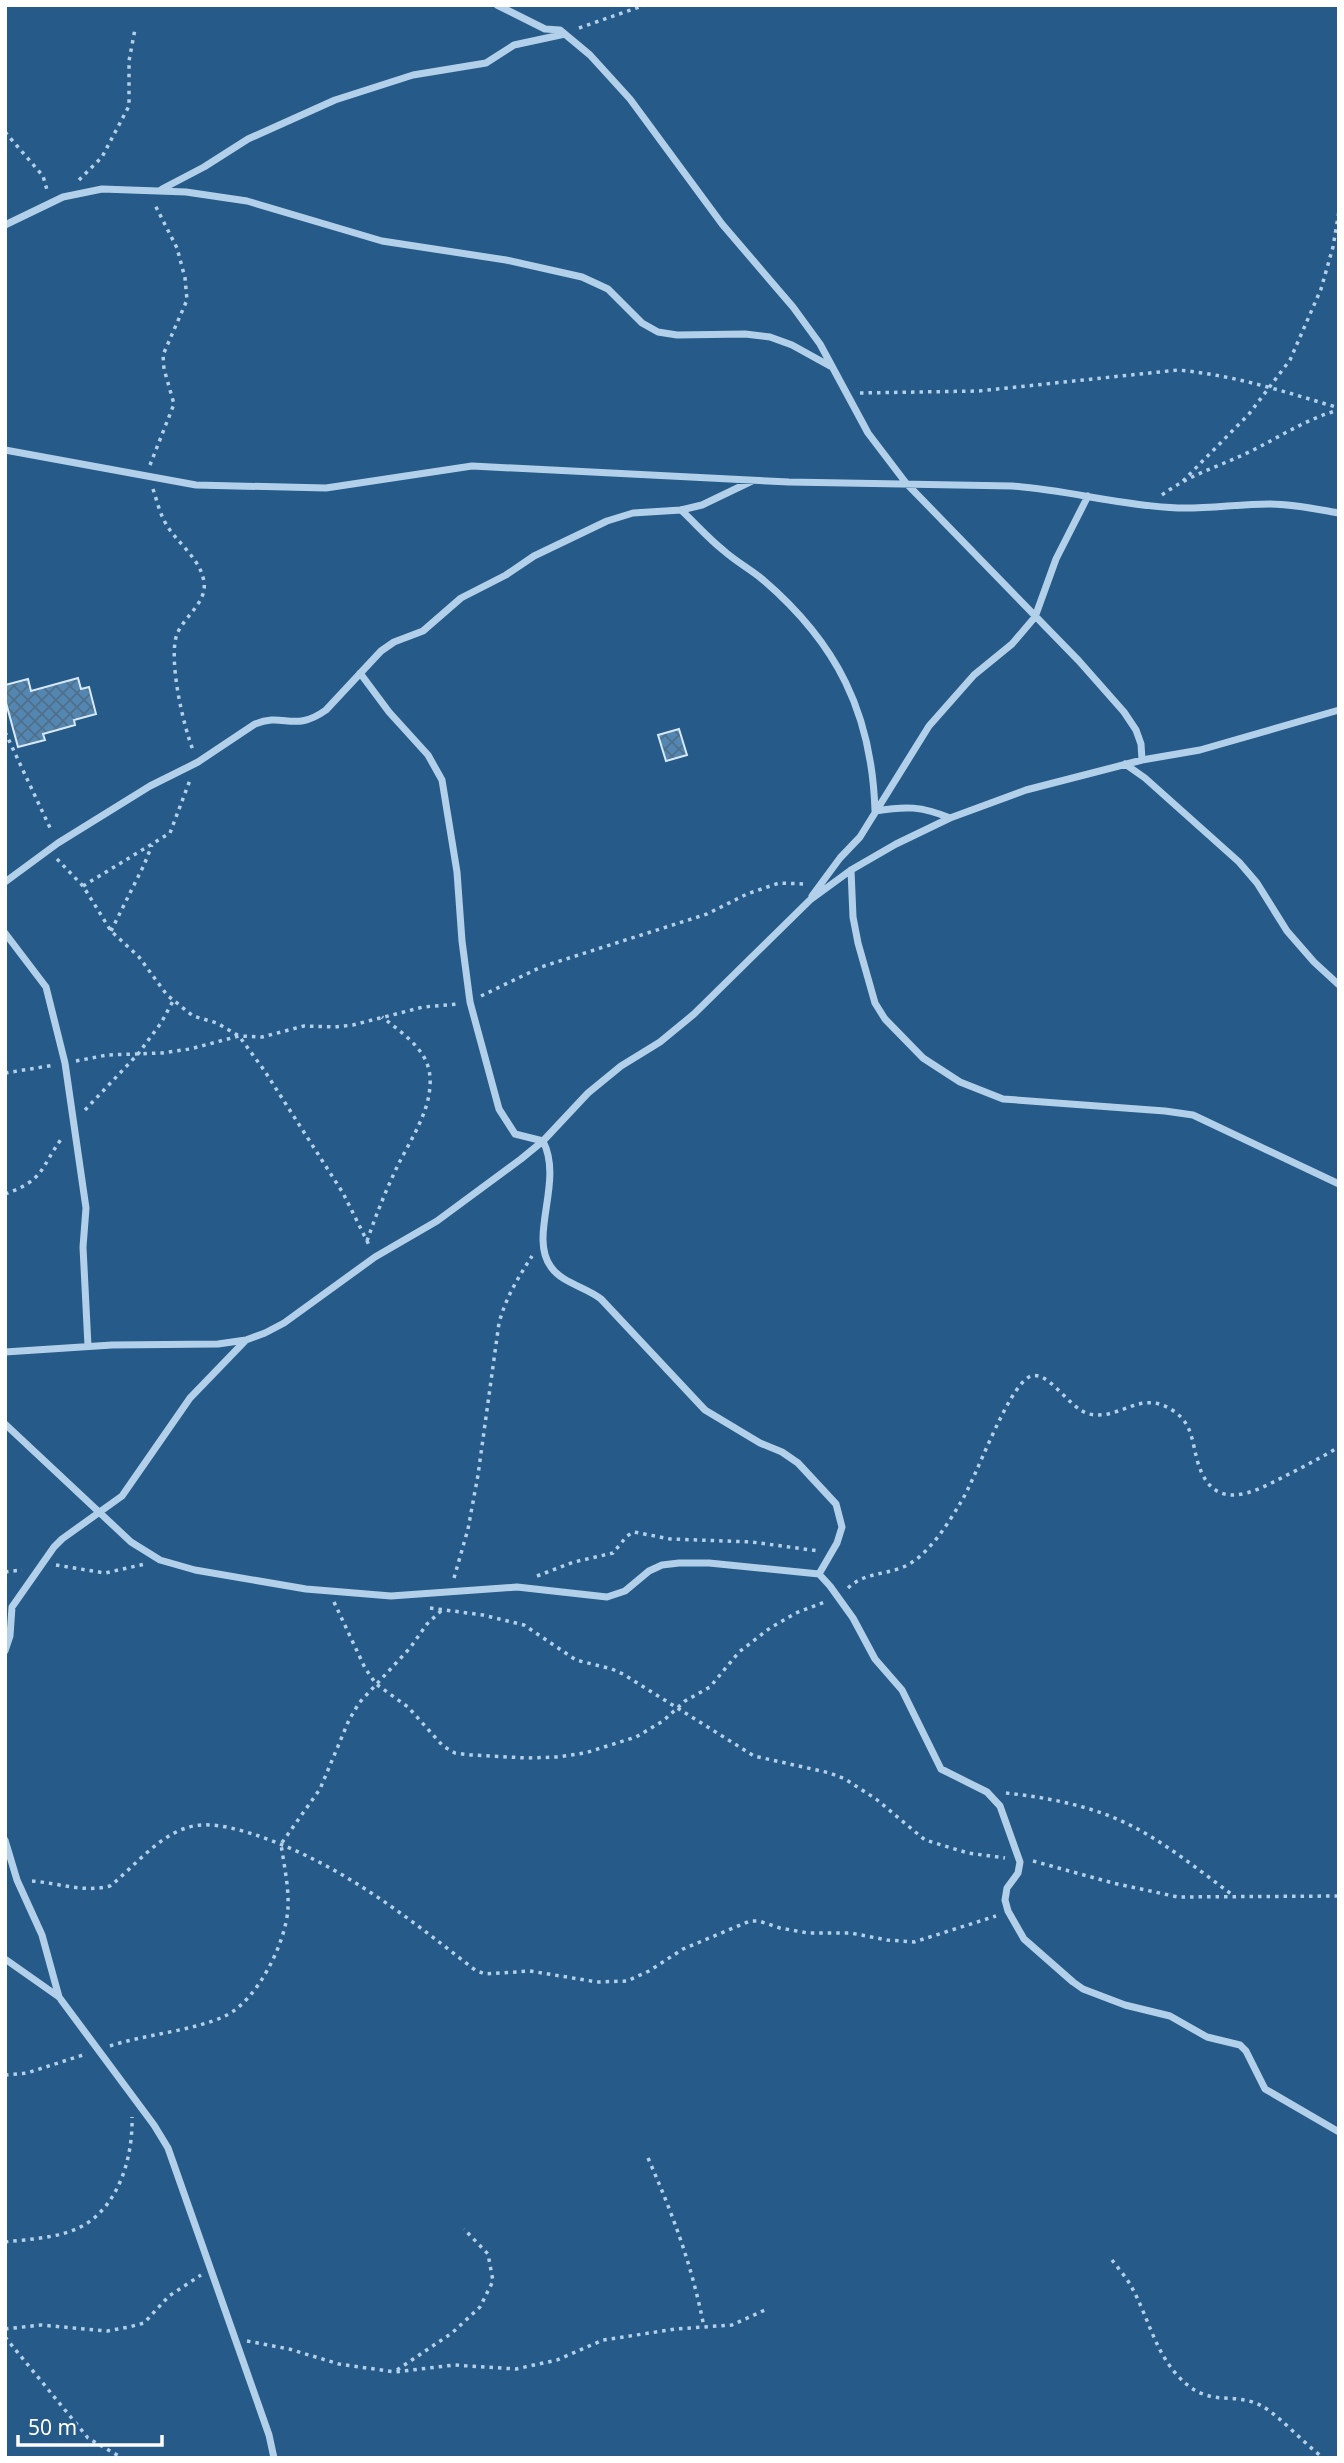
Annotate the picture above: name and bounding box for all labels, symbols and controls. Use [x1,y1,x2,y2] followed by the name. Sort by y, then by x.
[18,2404,161,2448] scale bar
[28,2413,77,2441] text: 50 m

